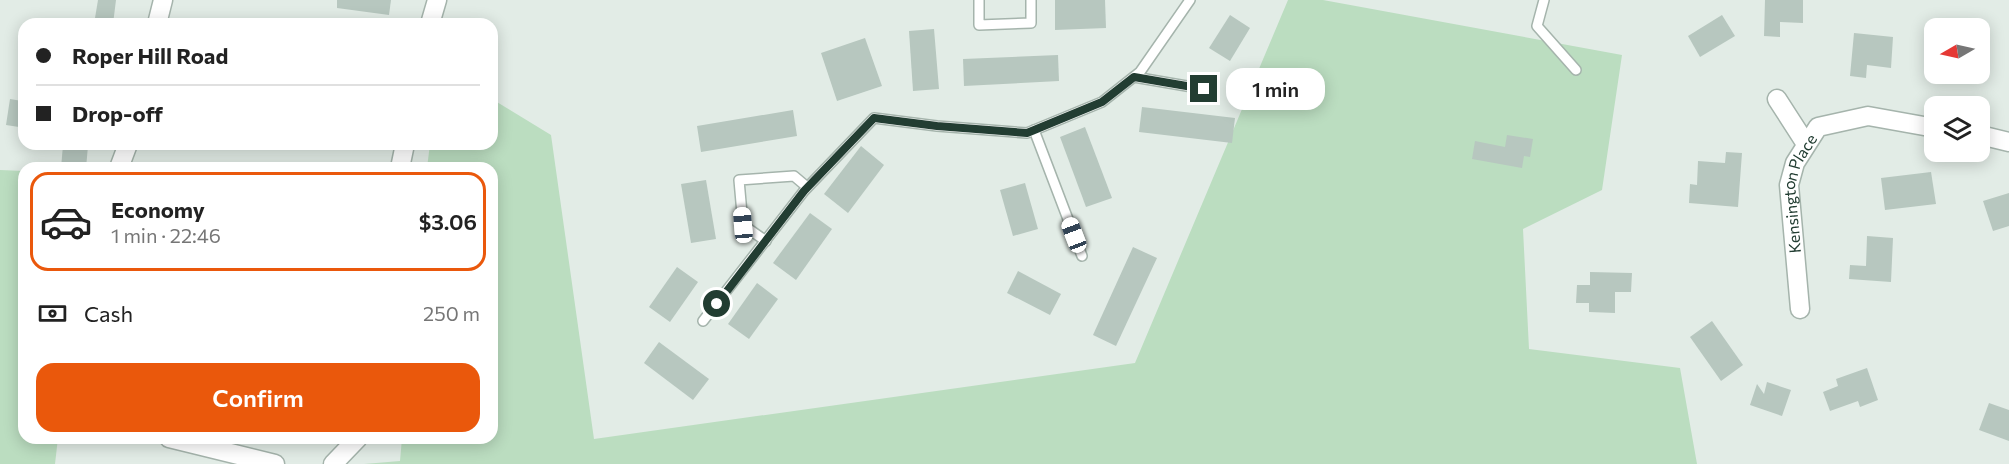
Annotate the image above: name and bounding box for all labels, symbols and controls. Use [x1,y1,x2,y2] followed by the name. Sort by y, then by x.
[1924,18,1990,84] north arrow
[1924,18,1990,162] map controls
[72,42,228,69] text: Roper Hill Road
[1225,68,1324,110] callout: 1 min
[1190,75,1217,102] route end
[1252,77,1299,101] text: 1 min
[1924,96,1990,162] button: layers
[72,100,163,127] text: Drop-off
[1779,130,1820,254] street label: Kensington Place
[39,195,93,249] icon: car
[111,196,205,223] text: Economy
[732,206,754,244] car
[419,208,477,235] text: $3.06
[1059,215,1089,255] car
[111,223,221,247] text: 1 min · 22:46
[703,290,730,317] route start
[36,297,69,330] icon: cash
[84,300,133,327] text: Cash
[423,301,480,325] text: 250 m
[36,363,480,432] button: Confirm

